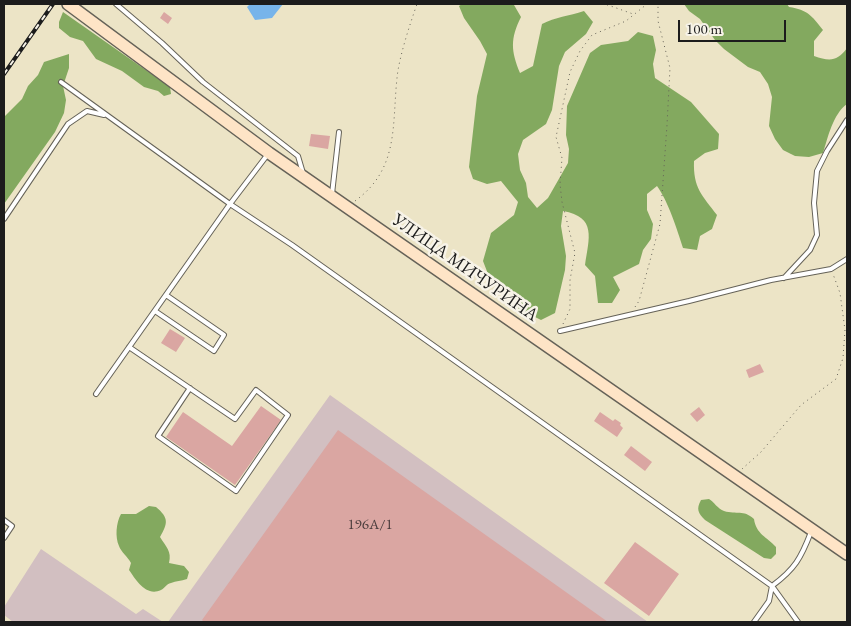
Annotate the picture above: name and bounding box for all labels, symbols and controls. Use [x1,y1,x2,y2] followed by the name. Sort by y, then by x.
[681,10,788,42] scale bar
[686,19,722,38] text: 100 m
[388,209,542,327] street label: УЛИЦА МИЧУРИНА
[347,516,393,534] house number: 196А/1

